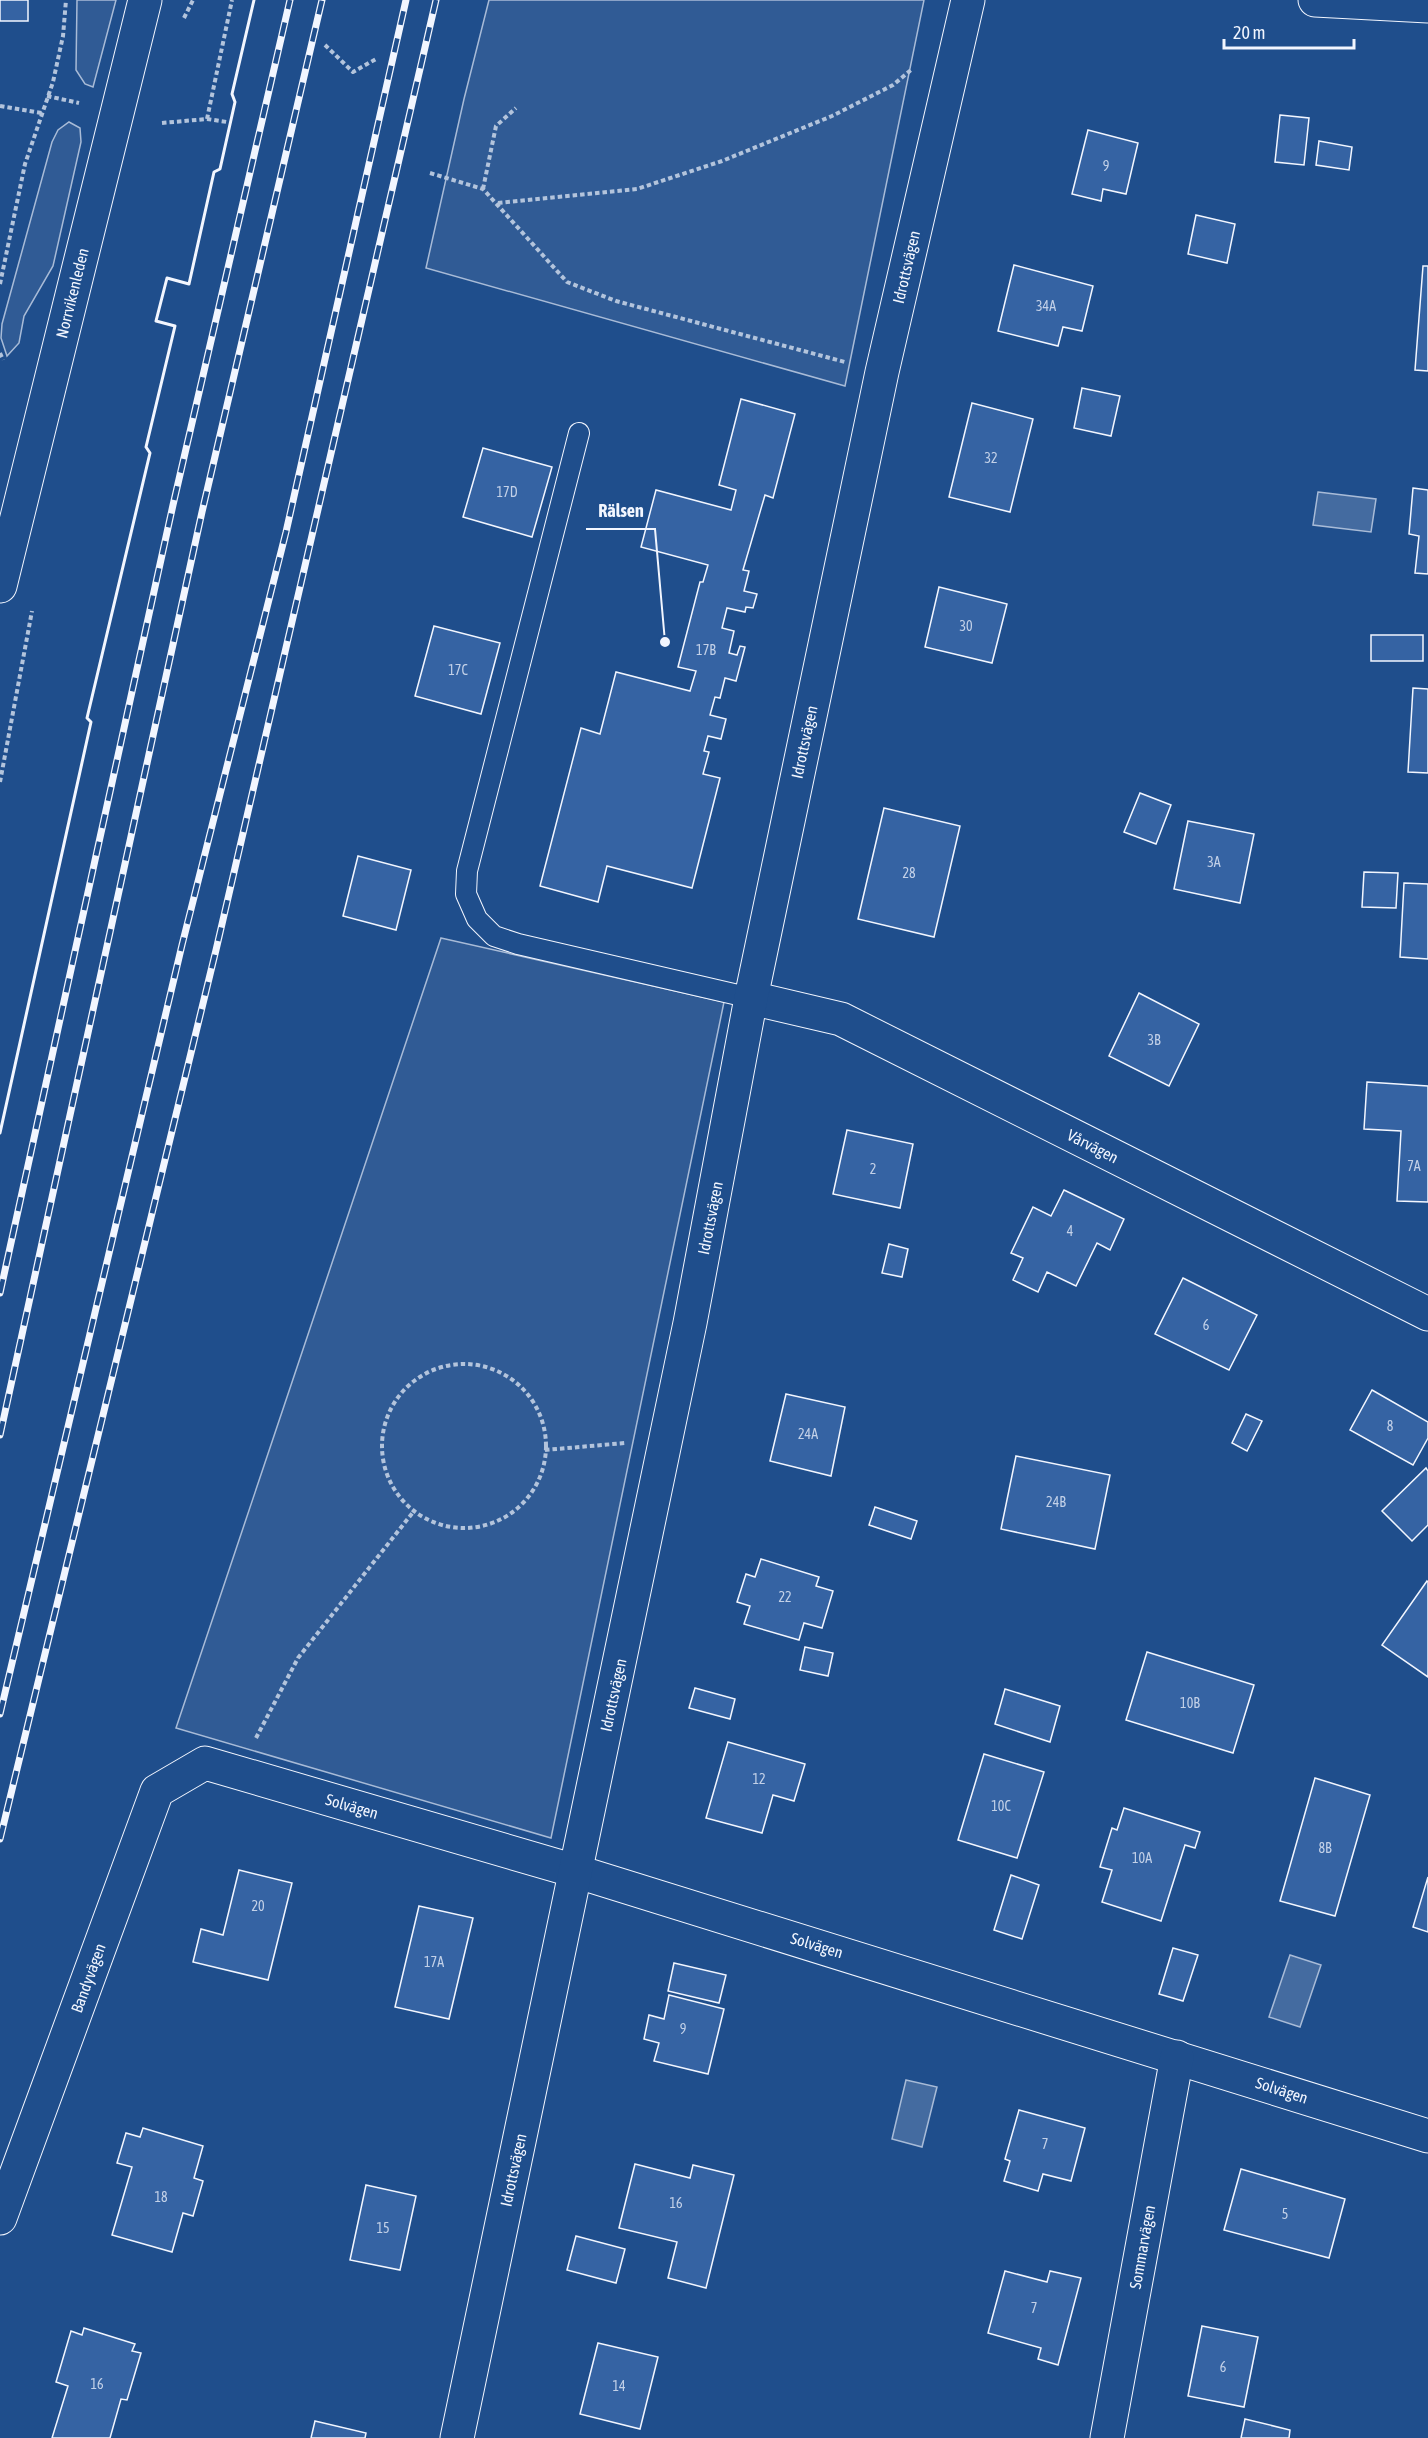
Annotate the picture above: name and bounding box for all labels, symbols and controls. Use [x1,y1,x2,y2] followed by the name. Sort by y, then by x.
[1224,12,1354,50] scale bar
[1233,22,1265,43] text: 20 m
[1103,158,1109,174] house number: 9
[889,229,924,305] street label: Idrottsvägen
[52,246,92,340] street label: Norrvikenleden
[1036,298,1056,314] house number: 34A
[984,450,998,466] house number: 32
[497,484,518,500] house number: 17D
[586,493,655,529] callout: Rälsen
[598,500,644,521] text: Rälsen
[959,618,973,634] house number: 30
[696,642,716,658] house number: 17B
[448,662,468,678] house number: 17C
[787,704,821,780] street label: Idrottsvägen
[1207,854,1221,870] house number: 3A
[902,865,916,881] house number: 28
[1147,1032,1161,1048] house number: 3B
[1064,1125,1122,1167] street label: Vårvägen
[1407,1158,1421,1174] house number: 7A
[870,1161,876,1177] house number: 2
[694,1180,727,1256] street label: Idrottsvägen
[1067,1223,1074,1239] house number: 4
[1203,1317,1210,1333] house number: 6
[1387,1418,1394,1434] house number: 8
[798,1426,818,1442] house number: 24A
[1046,1494,1066,1510] house number: 24B
[778,1589,792,1605] house number: 22
[596,1657,630,1733] street label: Idrottsvägen
[1180,1695,1200,1711] house number: 10B
[752,1771,766,1787] house number: 12
[323,1790,380,1823] street label: Solvägen
[991,1798,1011,1814] house number: 10C
[1318,1840,1332,1856] house number: 8B
[1132,1850,1152,1866] house number: 10A
[251,1898,265,1914] house number: 20
[788,1929,845,1962] street label: Solvägen
[67,1941,110,2015] street label: Bandyvägen
[424,1954,444,1970] house number: 17A
[680,2021,686,2037] house number: 9
[1253,2073,1310,2108] street label: Solvägen
[496,2132,530,2208] street label: Idrottsvägen
[1042,2136,1048,2152] house number: 7
[154,2189,168,2205] house number: 18
[669,2195,683,2211] house number: 16
[1126,2204,1159,2291] street label: Sommarvägen
[1282,2206,1288,2222] house number: 5
[376,2220,390,2236] house number: 15
[1031,2300,1037,2316] house number: 7
[1220,2359,1227,2375] house number: 6
[90,2376,104,2392] house number: 16
[612,2378,626,2394] house number: 14

